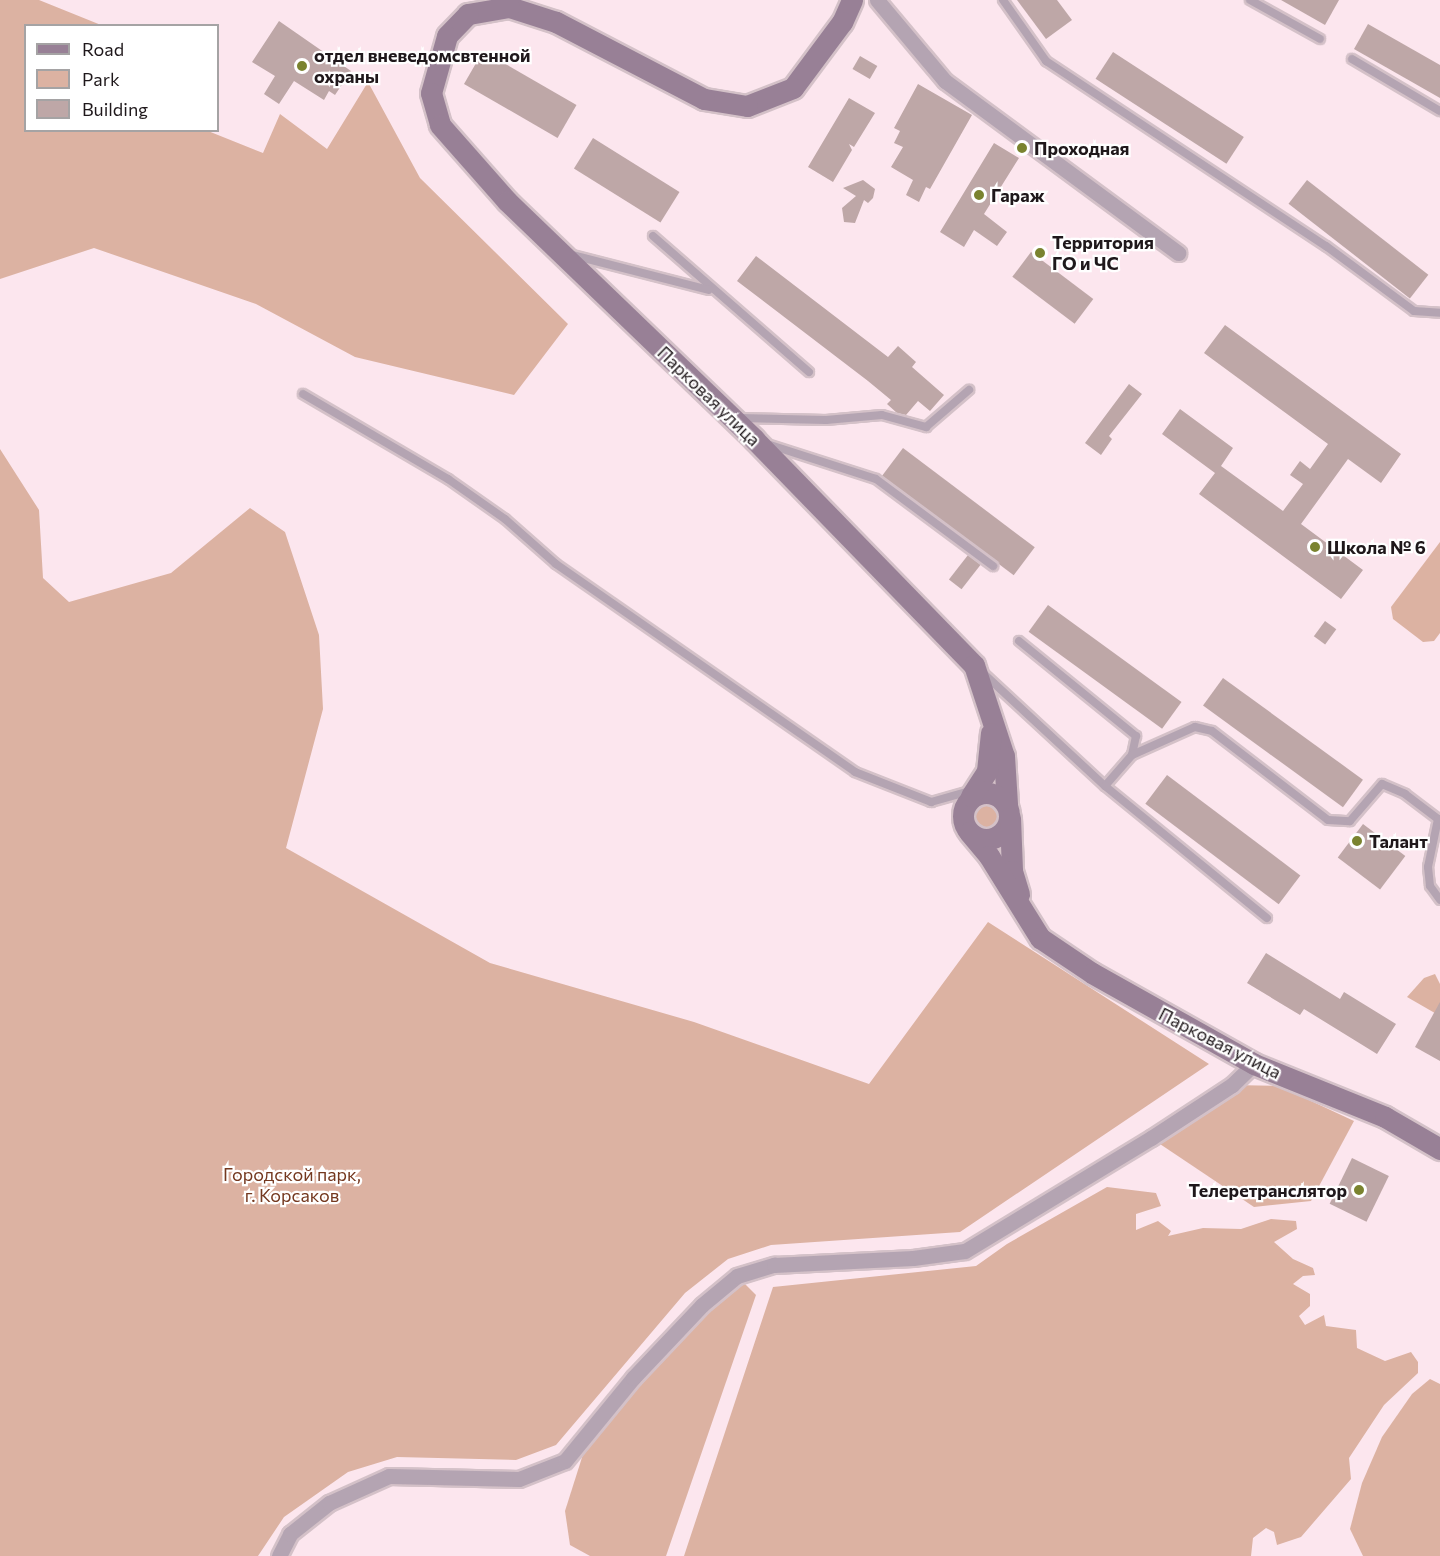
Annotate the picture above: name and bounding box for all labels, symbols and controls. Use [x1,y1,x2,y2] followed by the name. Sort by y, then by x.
[24,24,219,132] legend
[82,38,124,60] text: Road
[314,45,530,88] place label: отдел вневедомсвтенной охраны
[295,59,309,73] marker: отдел вневедомсвтенной охраны
[82,68,120,90] text: Park
[82,98,148,120] text: Building
[1034,137,1130,159] place label: Проходная
[1015,141,1029,155] marker: Проходная
[991,184,1045,206] place label: Гараж
[972,188,986,202] marker: Гараж
[1052,232,1154,274] place label: Территория ГО и ЧС
[1033,246,1047,260] marker: Территория ГО и ЧС
[653,342,765,450] street label: Парковая улица
[1327,536,1426,558] place label: Школа № 6
[1308,540,1322,554] marker: Школа № 6
[1369,830,1428,852] place label: Талант
[1350,834,1364,848] marker: Талант
[1155,1003,1285,1083] street label: Парковая улица
[223,1164,361,1206] park label: Городской парк, г. Корсаков
[1189,1179,1347,1201] place label: Телеретранслятор
[1352,1183,1366,1197] marker: Телеретранслятор

